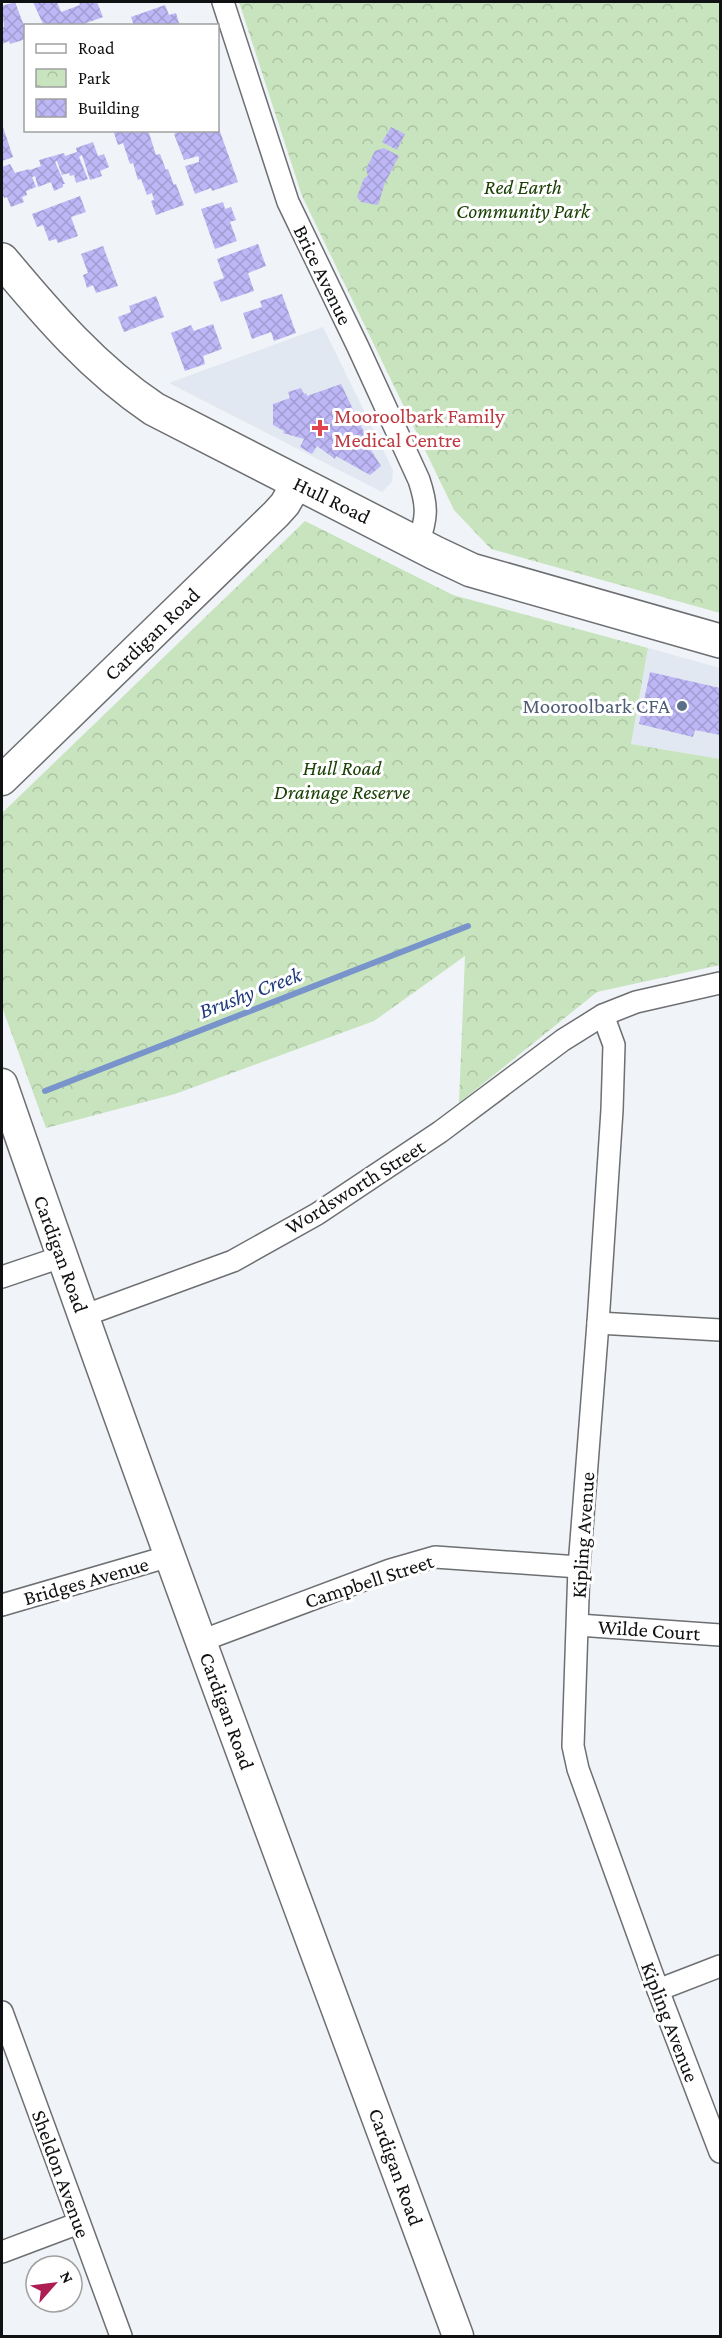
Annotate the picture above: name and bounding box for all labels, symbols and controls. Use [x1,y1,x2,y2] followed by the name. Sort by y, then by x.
[24,24,219,132] legend
[78,38,115,58] text: Road
[78,68,110,88] text: Park
[78,98,140,118] text: Building
[456,175,591,223] park label: Red Earth Community Park
[289,221,357,329] street label: Brice Avenue
[334,404,505,452] place label: Mooroolbark Family Medical Centre
[311,419,329,437] marker: Mooroolbark Family Medical Centre
[290,471,374,529] street label: Hull Road
[99,583,205,685] street label: Cardigan Road
[522,694,670,718] place label: Mooroolbark CFA
[675,699,689,713] marker: Mooroolbark CFA
[274,756,410,804] park label: Hull Road Drainage Reserve
[195,961,306,1023] water label: Brushy Creek
[281,1134,430,1239] street label: Wordsworth Street
[29,1192,93,1316] street label: Cardigan Road
[567,1471,599,1599] street label: Kipling Avenue
[302,1549,437,1613] street label: Campbell Street
[21,1552,151,1610] street label: Bridges Avenue
[597,1614,702,1646] street label: Wilde Court
[195,1649,259,1773] street label: Cardigan Road
[636,1959,704,2085] street label: Kipling Avenue
[364,2105,428,2229] street label: Cardigan Road
[27,2107,95,2241] street label: Sheldon Avenue
[24,2254,84,2314] north arrow
[57,2268,77,2286] text: N

